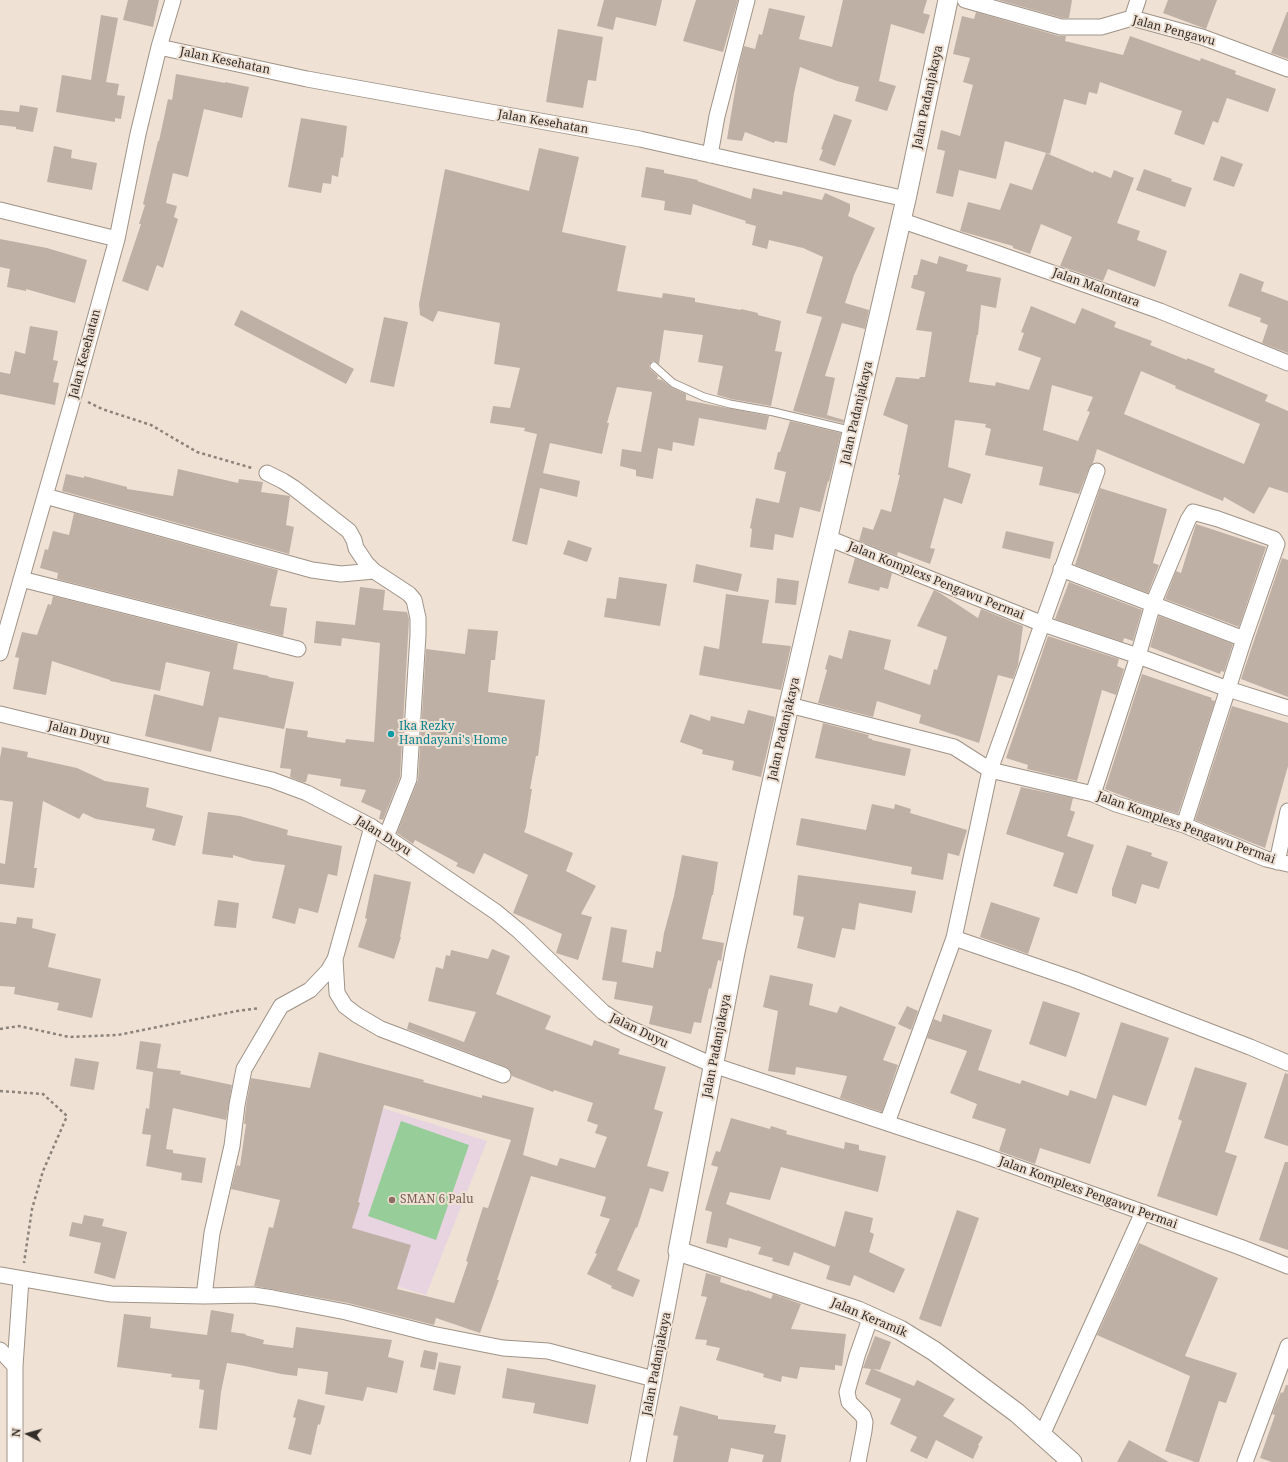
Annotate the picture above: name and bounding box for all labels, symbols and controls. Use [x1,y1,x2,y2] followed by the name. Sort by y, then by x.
[1131,13,1217,49] street label: Jalan Pengawu
[179,44,271,78] street label: Jalan Kesehatan
[910,44,946,150] street label: Jalan Padanjakaya
[497,107,589,137] street label: Jalan Kesehatan
[1050,266,1142,310] street label: Jalan Malontara
[66,308,104,400] street label: Jalan Kesehatan
[838,360,876,466] street label: Jalan Padanjakaya
[846,539,1026,623] street label: Jalan Komplexs Pengawu Permai
[765,676,803,782] street label: Jalan Padanjakaya
[47,718,111,748] street label: Jalan Duyu
[399,720,507,748] place label: Ika Rezky Handayani's Home
[386,729,396,739] marker: Ika Rezky Handayani's Home
[1095,789,1277,867] street label: Jalan Komplexs Pengawu Permai
[352,813,414,859] street label: Jalan Duyu
[700,993,734,1099] street label: Jalan Padanjakaya
[607,1011,671,1051] street label: Jalan Duyu
[997,1154,1179,1232] street label: Jalan Komplexs Pengawu Permai
[400,1193,474,1207] place label: SMAN 6 Palu
[387,1195,397,1205] marker: SMAN 6 Palu
[829,1295,909,1341] street label: Jalan Keramik
[640,1311,674,1417] street label: Jalan Padanjakaya
[8,1414,48,1454] north arrow
[8,1428,23,1438] text: N

